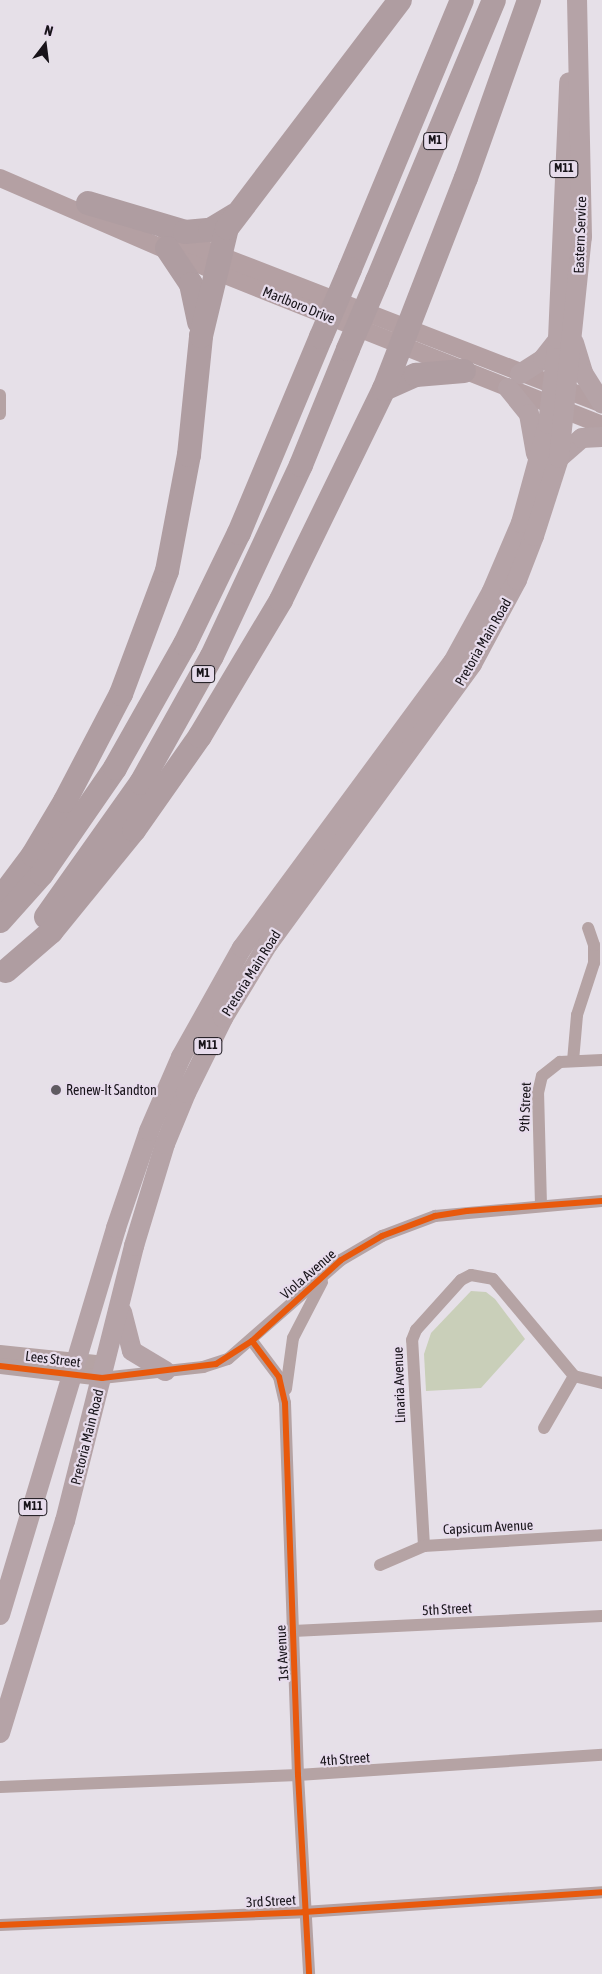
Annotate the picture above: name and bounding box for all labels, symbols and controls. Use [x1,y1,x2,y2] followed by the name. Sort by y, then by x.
[20,20,70,70] north arrow
[43,22,55,39] text: N
[422,132,448,150] road number: M1
[549,160,579,178] road number: M11
[570,196,590,274] street label: Eastern Service
[260,283,338,327] street label: Marlboro Drive
[451,595,515,689] street label: Pretoria Main Road
[190,664,216,684] road number: M1
[218,927,284,1019] street label: Pretoria Main Road
[193,1036,223,1056] road number: M11
[66,1082,157,1098] place label: Renew-It Sandton
[516,1082,534,1132] street label: 9th Street
[50,1084,62,1096] marker: Renew-It Sandton
[277,1246,339,1302] street label: Viola Avenue
[389,1346,409,1424] street label: Linaria Avenue
[24,1347,82,1371] street label: Lees Street
[67,1387,107,1487] street label: Pretoria Main Road
[18,1498,48,1516] road number: M11
[442,1516,534,1538] street label: Capsicum Avenue
[422,1599,472,1619] street label: 5th Street
[272,1624,292,1682] street label: 1st Avenue
[319,1749,371,1769] street label: 4th Street
[246,1891,296,1911] street label: 3rd Street

